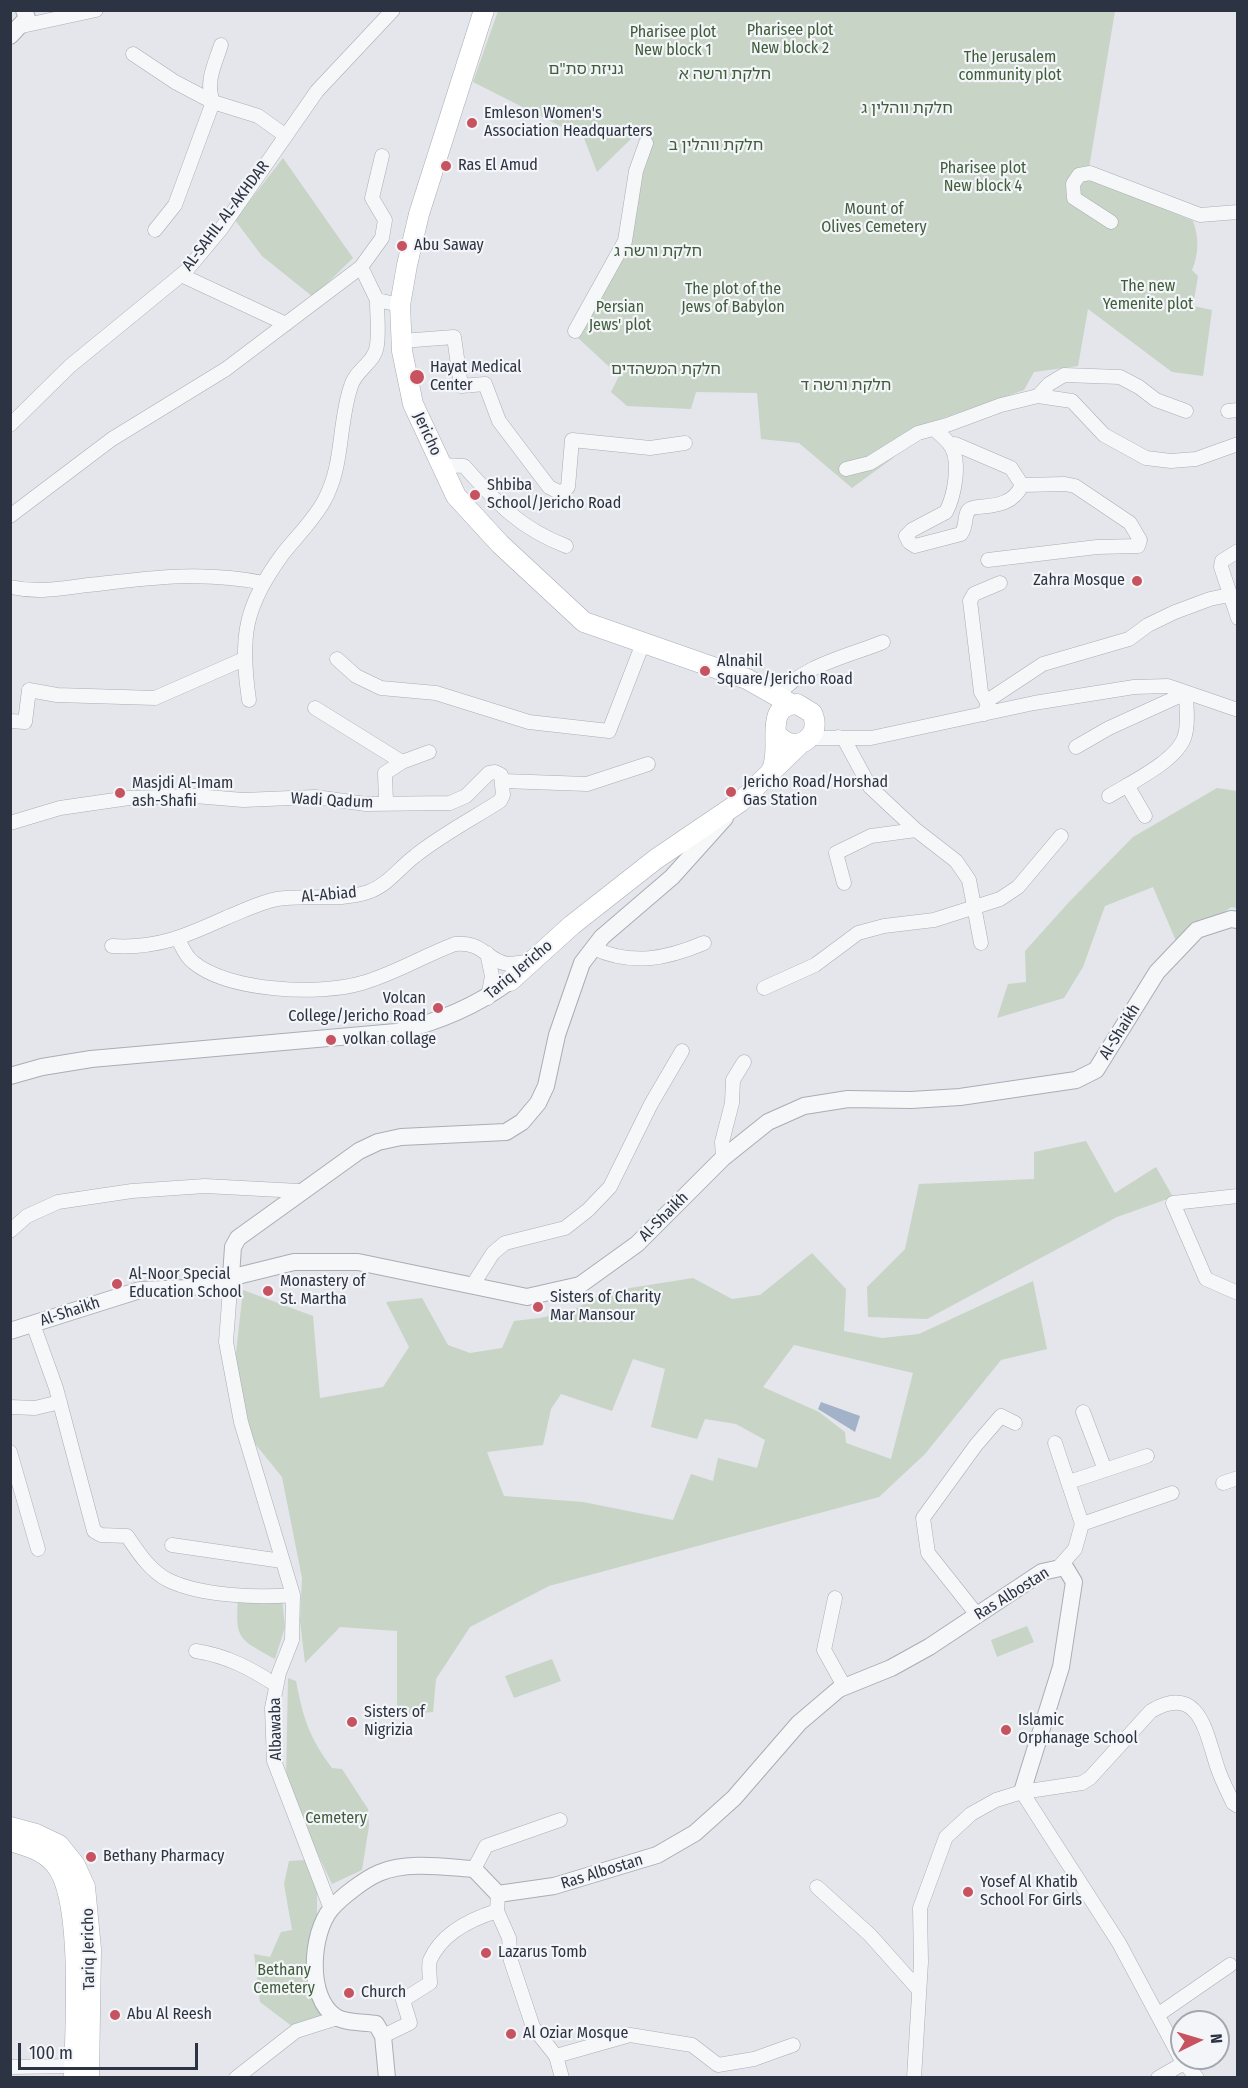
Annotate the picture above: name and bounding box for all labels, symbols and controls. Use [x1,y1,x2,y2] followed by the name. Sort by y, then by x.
[747,21,833,59] park label: Pharisee plot New block 2
[630,23,716,61] park label: Pharisee plot New block 1
[959,48,1061,86] park label: The Jerusalem community plot
[549,60,623,80] park label: גניזת סת"ם
[679,65,771,85] park label: חלקת ורשה א
[861,99,953,119] park label: חלקת ווהלין ג
[484,104,652,142] place label: Emleson Women's Association Headquarters
[465,116,479,130] marker: Emleson Women's Association Headquarters
[669,136,763,156] park label: חלקת ווהלין ב
[458,156,538,176] place label: Ras El Amud
[178,157,274,275] street label: AL-SAHIL AL-AKHDAR
[439,159,453,173] marker: Ras El Amud
[940,159,1026,197] park label: Pharisee plot New block 4
[821,200,927,238] park label: Mount of Olives Cemetery
[414,236,484,256] place label: Abu Saway
[395,239,409,253] marker: Abu Saway
[614,242,702,262] park label: חלקת ורשה ג
[1103,277,1193,315] park label: The new Yemenite plot
[681,280,785,318] park label: The plot of the Jews of Babylon
[589,298,651,336] park label: Persian Jews' plot
[430,358,522,396] place label: Hayat Medical Center
[611,360,721,380] park label: חלקת המשהדים
[408,368,426,386] marker: Hayat Medical Center
[801,376,891,396] park label: חלקת ורשה ד
[409,409,445,459] street label: Jericho
[487,476,621,514] place label: Shbiba School/Jericho Road
[468,488,482,502] marker: Shbiba School/Jericho Road
[1033,571,1125,591] place label: Zahra Mosque
[1130,574,1144,588] marker: Zahra Mosque
[717,652,853,690] place label: Alnahil Square/Jericho Road
[698,664,712,678] marker: Alnahil Square/Jericho Road
[743,773,888,811] place label: Jericho Road/Horshad Gas Station
[132,774,233,812] place label: Masjdi Al-Imam ash-Shafii
[724,785,738,799] marker: Jericho Road/Horshad Gas Station
[113,786,127,800] marker: Masjdi Al-Imam ash-Shafii
[290,789,374,813] street label: Wadi Qadum
[300,883,358,907] street label: Al-Abiad
[481,936,557,1004] street label: Tariq Jericho
[288,989,426,1027] place label: Volcan College/Jericho Road
[431,1001,445,1015] marker: Volcan College/Jericho Road
[1095,1001,1145,1063] street label: Al-Shaikh
[343,1030,436,1050] place label: volkan collage
[324,1033,338,1047] marker: volkan collage
[635,1188,693,1246] street label: Al-Shaikh
[129,1265,242,1303] place label: Al-Noor Special Education School
[280,1272,365,1310] place label: Monastery of St. Martha
[110,1277,124,1291] marker: Al-Noor Special Education School
[261,1284,275,1298] marker: Monastery of St. Martha
[550,1288,661,1326] place label: Sisters of Charity Mar Mansour
[38,1293,102,1331] street label: Al-Shaikh
[531,1300,545,1314] marker: Sisters of Charity Mar Mansour
[971,1563,1053,1625] street label: Ras Albostan
[266,1697,286,1761] street label: Albawaba
[364,1703,425,1741] place label: Sisters of Nigrizia
[1018,1711,1138,1749] place label: Islamic Orphanage School
[345,1715,359,1729] marker: Sisters of Nigrizia
[999,1723,1013,1737] marker: Islamic Orphanage School
[305,1809,367,1829] park label: Cemetery
[103,1847,224,1867] place label: Bethany Pharmacy
[84,1850,98,1864] marker: Bethany Pharmacy
[559,1850,645,1894] street label: Ras Albostan
[980,1873,1082,1911] place label: Yosef Al Khatib School For Girls
[961,1885,975,1899] marker: Yosef Al Khatib School For Girls
[79,1908,99,1990] street label: Tariq Jericho
[498,1943,587,1963] place label: Lazarus Tomb
[479,1946,493,1960] marker: Lazarus Tomb
[253,1961,315,1999] park label: Bethany Cemetery
[361,1983,406,2003] place label: Church
[342,1986,356,2000] marker: Church
[127,2005,212,2025] place label: Abu Al Reesh
[108,2008,122,2022] marker: Abu Al Reesh
[1170,2010,1230,2070] north arrow
[523,2024,628,2044] place label: Al Oziar Mosque
[504,2027,518,2041] marker: Al Oziar Mosque
[21,2031,201,2069] scale bar
[1207,2033,1226,2044] text: N
[29,2042,73,2064] text: 100 m

